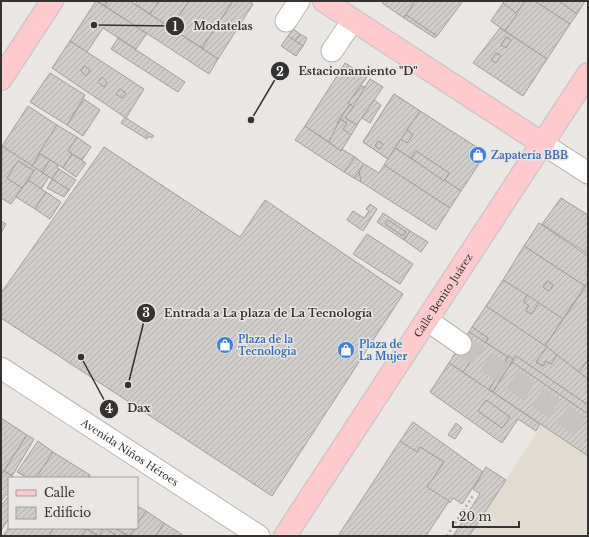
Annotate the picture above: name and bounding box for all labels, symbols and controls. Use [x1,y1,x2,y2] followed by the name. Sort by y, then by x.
[165,15,261,38] callout: Modatelas
[172,19,178,34] text: 1
[193,19,253,33] text: Modatelas
[270,60,426,83] callout: Estacionamiento "D"
[276,64,284,79] text: 2
[298,64,418,78] text: Estacionamiento "D"
[468,145,488,165] shop icon: Zapatería BBB
[491,149,568,162] place label: Zapatería BBB
[411,251,476,340] street label: Calle Benito Juárez
[136,301,380,324] callout: Entrada a La plaza de La Tecnología
[142,305,150,320] text: 3
[164,306,373,320] text: Entrada a La plaza de La Tecnología
[238,333,297,358] place label: Plaza de la Tecnologia
[215,335,235,355] shop icon: Plaza de la Tecnologia
[359,338,407,363] place label: Plaza de La Mujer
[336,340,356,360] shop icon: Plaza de La Mujer
[99,397,158,420] callout: Dax
[105,401,113,416] text: 4
[127,401,152,415] text: Dax
[78,415,181,489] street label: Avenida Niños Héroes
[8,477,138,529] legend
[44,485,75,500] text: Calle
[453,503,519,529] scale bar
[44,505,91,520] text: Edificio
[459,509,491,524] text: 20 m

